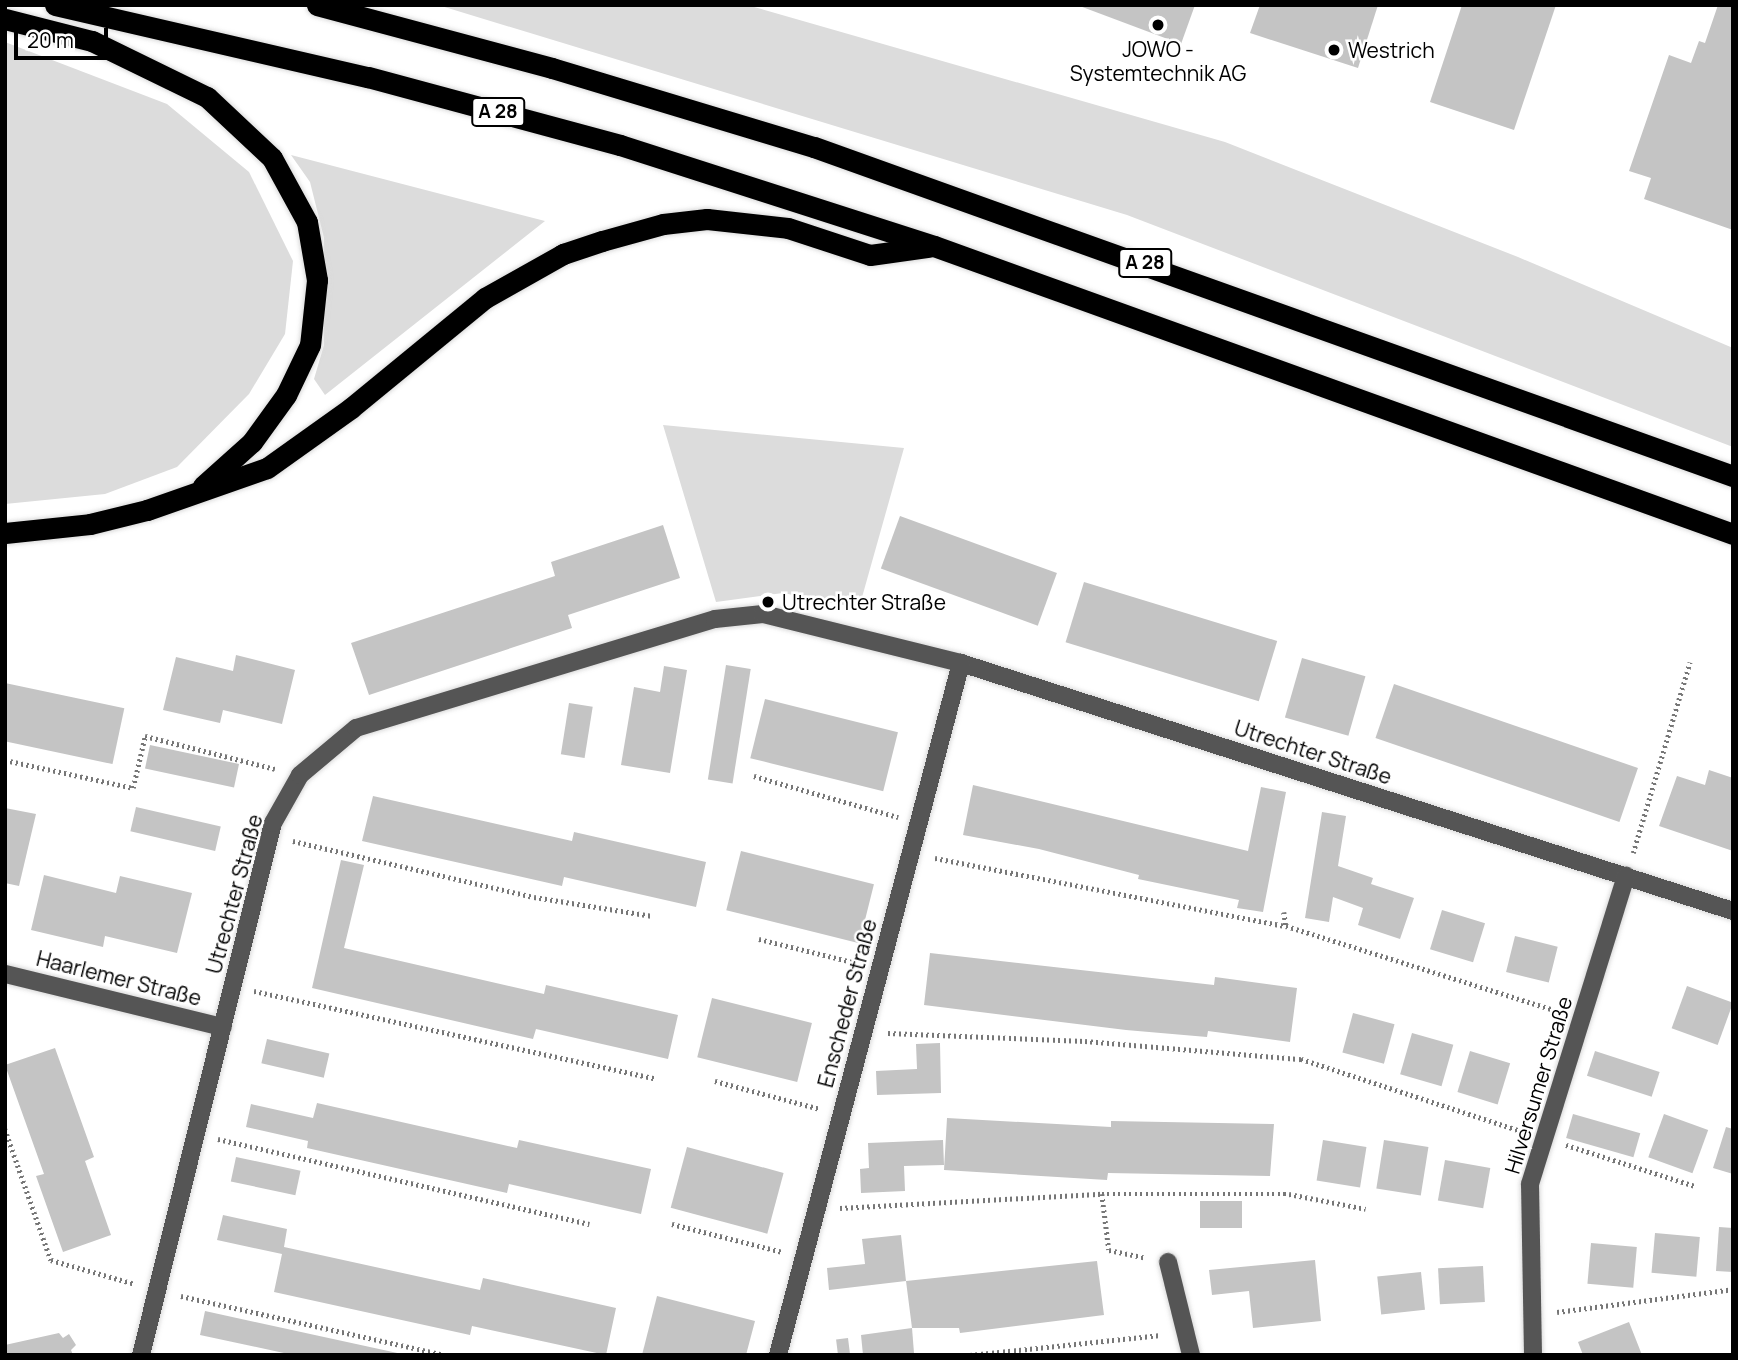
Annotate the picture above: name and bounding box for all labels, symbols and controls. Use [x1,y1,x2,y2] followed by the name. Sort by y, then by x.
[18,14,112,58] scale bar
[1150,17,1166,33] marker: JOWO ‑ Systemtechnik AG
[27,26,74,54] text: 20 m
[1070,36,1246,86] place label: JOWO ‑ Systemtechnik AG
[1348,37,1435,63] place label: Westrich
[1326,42,1342,58] marker: Westrich
[470,96,526,128] road number: A 28
[1117,247,1173,278] road number: A 28
[782,589,946,615] place label: Utrechter Straße
[760,594,776,610] marker: Utrechter Straße
[1231,715,1395,789] street label: Utrechter Straße
[201,812,267,976] street label: Utrechter Straße
[812,916,882,1090] street label: Enscheder Straße
[34,945,204,1011] street label: Haarlemer Straße
[1499,993,1577,1177] street label: Hilversumer Straße

